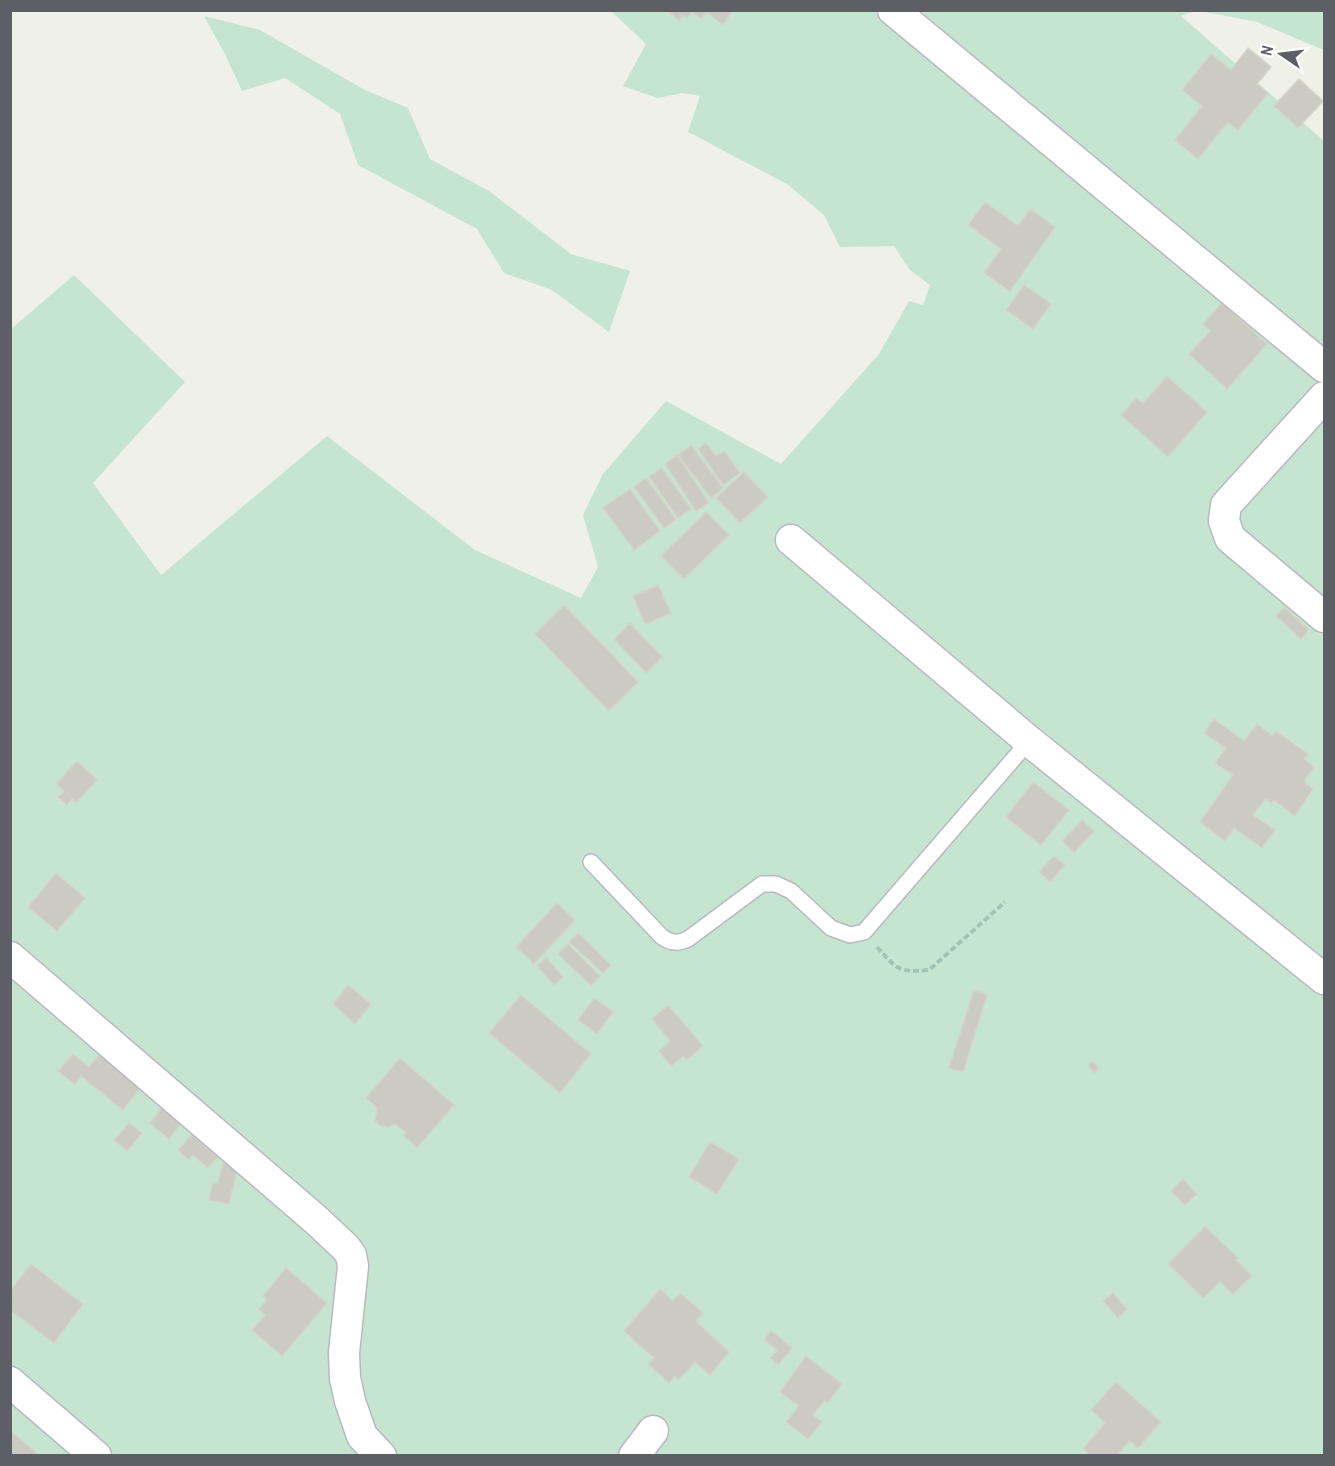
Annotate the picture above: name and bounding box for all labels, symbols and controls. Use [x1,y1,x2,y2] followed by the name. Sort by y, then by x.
[1251,24,1311,84] north arrow
[1255,43,1278,58] text: N

